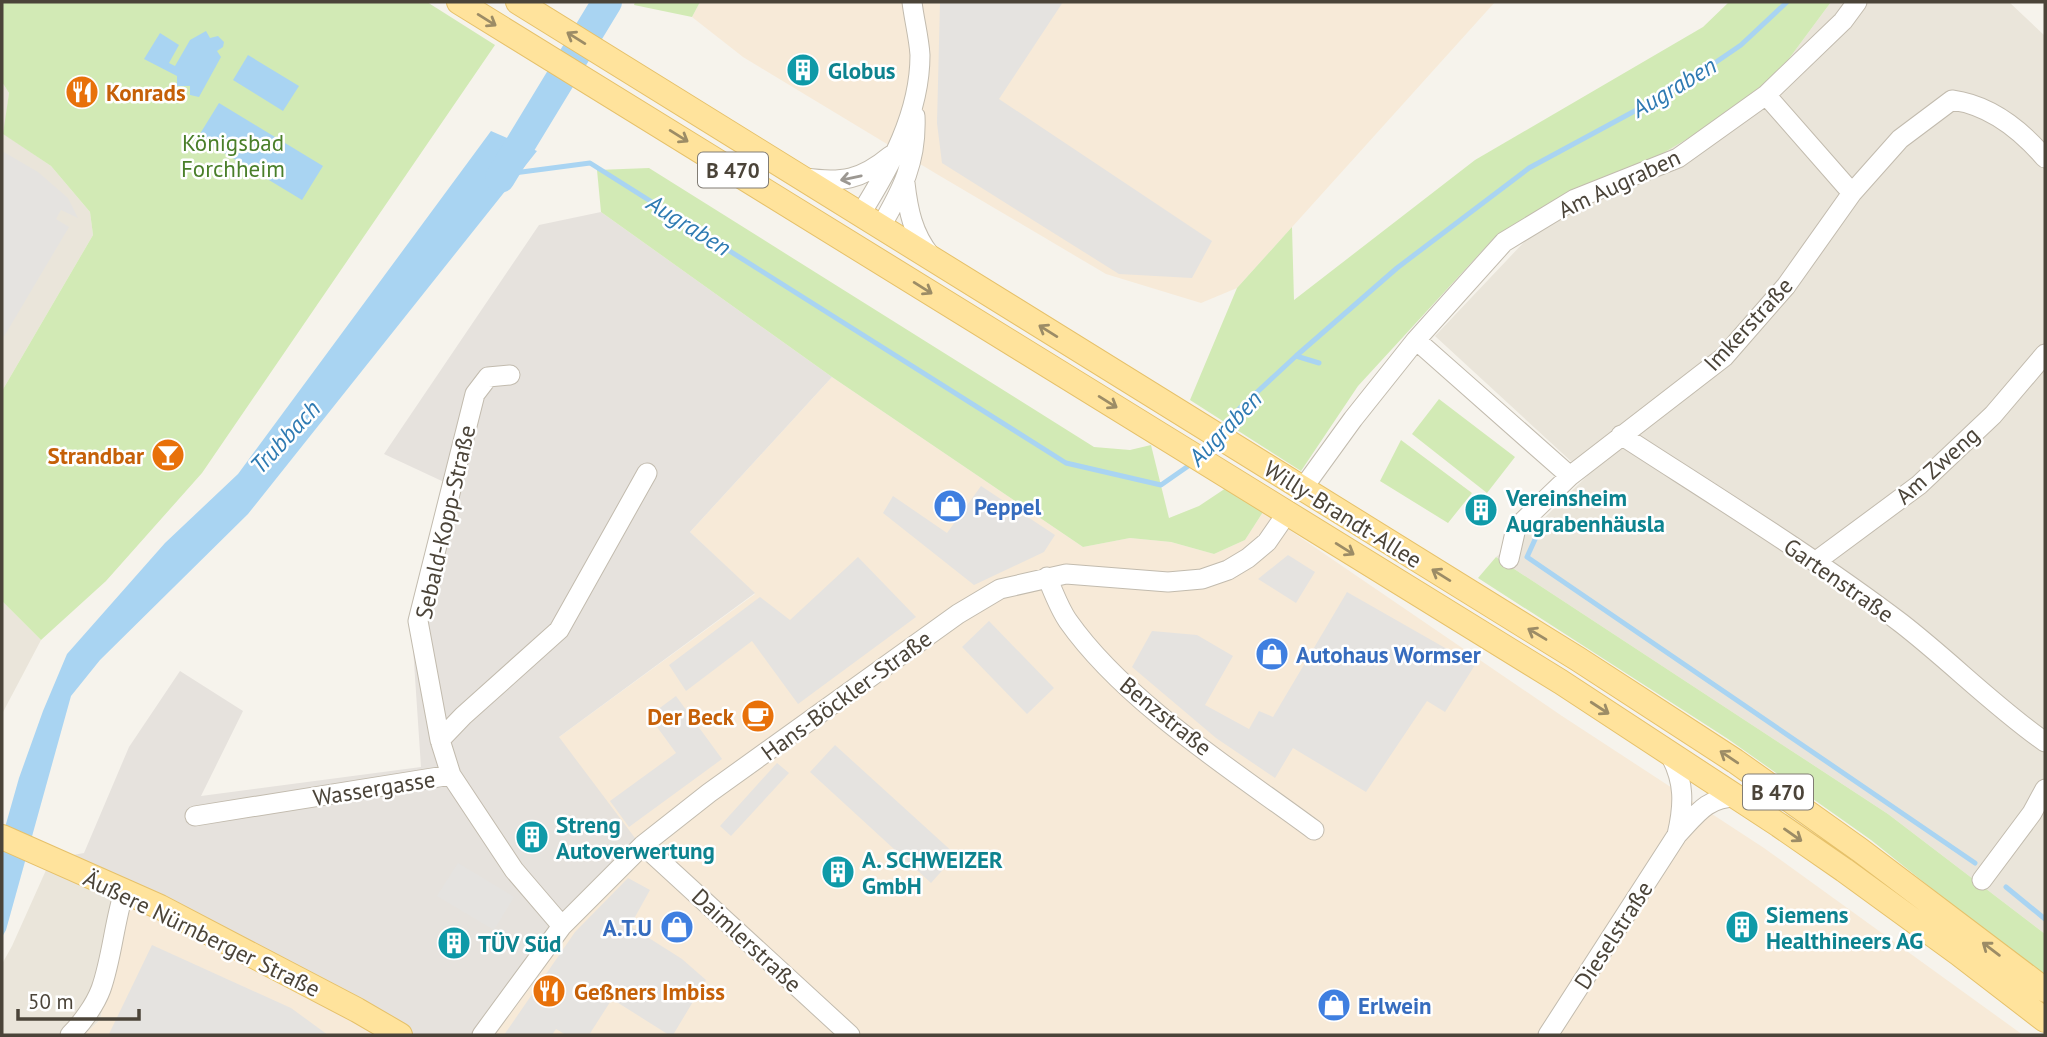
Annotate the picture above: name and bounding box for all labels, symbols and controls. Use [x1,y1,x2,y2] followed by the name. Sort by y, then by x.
[477,13,497,27] one-way arrow
[567,31,587,45] one-way arrow
[1625,50,1722,125] water label: Augraben
[784,51,822,89] building icon: Globus
[828,56,896,85] place label: Globus
[63,73,101,111] restaurant icon: Konrads
[106,78,186,107] place label: Konrads
[181,128,285,183] park label: Königsbad Forchheim
[669,129,688,144] one-way arrow
[1553,142,1685,224] street label: Am Augraben
[698,152,768,188] road number: B 470
[840,172,862,185] one-way arrow
[640,187,737,263] water label: Augraben
[1697,271,1799,377] street label: Imkerstraße
[913,281,933,295] one-way arrow
[1039,324,1059,338] one-way arrow
[1181,384,1269,473] water label: Augraben
[243,394,327,480] water label: Trubbach
[1098,396,1118,410] one-way arrow
[1889,420,1985,510] street label: Am Zweng
[409,422,481,622] street label: Sebald-Kopp-Straße
[149,436,187,474] bar icon: Strandbar
[48,441,145,470] place label: Strandbar
[1259,454,1427,574] street label: Willy-Brandt-Allee
[1505,483,1665,538] place label: Vereinsheim Augrabenhäusla
[931,487,969,525] shop icon: Peppel
[1462,491,1500,529] building icon: Vereinsheim Augrabenhäusla
[974,492,1042,521] place label: Peppel
[1778,531,1900,629] street label: Gartenstraße
[1335,542,1355,556] one-way arrow
[1432,567,1451,582] one-way arrow
[755,623,937,767] street label: Hans-Böckler-Straße
[1527,627,1547,641] one-way arrow
[1253,635,1291,673] shop icon: Autohaus Wormser
[1296,640,1482,669] place label: Autohaus Wormser
[1114,670,1218,762] street label: Benzstraße
[739,697,777,735] cafe icon: Der Beck
[647,702,735,731] place label: Der Beck
[1590,702,1610,716] one-way arrow
[1719,749,1739,763] one-way arrow
[311,764,437,812] street label: Wassergasse
[1743,774,1813,810] road number: B 470
[556,810,715,865] place label: Streng Autoverwertung
[513,818,551,856] building icon: Streng Autoverwertung
[1783,828,1802,842] one-way arrow
[862,845,1003,900] place label: A. SCHWEIZER GmbH
[819,853,857,891] building icon: A. SCHWEIZER GmbH
[79,863,325,1003] street label: Äußere Nürnberger Straße
[1567,876,1659,994] street label: Dieselstraße
[686,882,808,998] street label: Daimlerstraße
[1766,900,1923,955] place label: Siemens Healthineers AG
[658,908,696,946] shop icon: A.T.U
[1723,908,1761,946] building icon: Siemens Healthineers AG
[603,913,652,942] place label: A.T.U
[435,924,473,962] building icon: TÜV Süd
[478,929,561,958] place label: TÜV Süd
[1982,942,2001,956] one-way arrow
[530,972,568,1010] restaurant icon: Geßners Imbiss
[574,977,725,1006] place label: Geßners Imbiss
[18,978,138,1022] scale bar
[1315,986,1353,1024] shop icon: Erlwein
[28,988,74,1015] text: 50 m
[1358,991,1432,1020] place label: Erlwein

